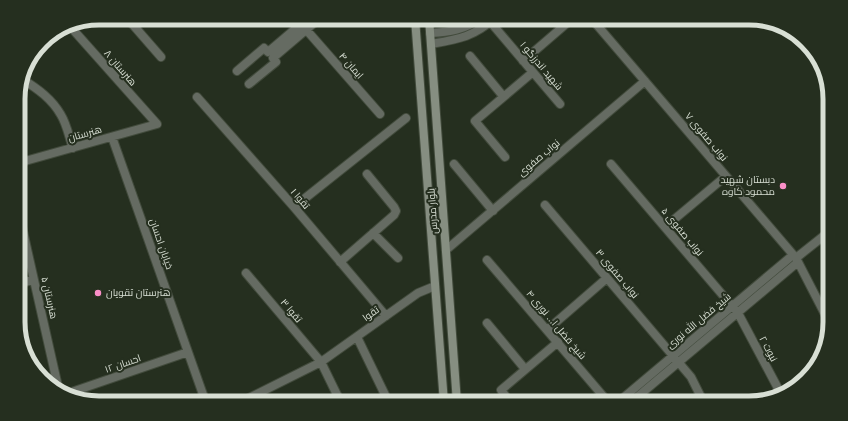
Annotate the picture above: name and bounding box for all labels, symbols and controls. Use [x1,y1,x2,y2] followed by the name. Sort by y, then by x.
[517,39,565,93] street label: شهید اندرزگو ۱
[101,48,139,88] street label: هنرستان ۸
[336,50,366,82] street label: ایمان ۴
[682,110,730,164] street label: نواب صفوی ۷
[67,123,103,145] street label: هنرستان
[516,137,562,179] street label: نواب صفوی
[721,174,775,198] place label: دبستان شهید محمود کاوه
[778,181,788,191] marker: دبستان شهید محمود کاوه
[288,186,312,212] street label: تقوا ۱
[425,188,441,234] street label: بلوار مدرس
[658,206,706,258] street label: نواب صفوی ۵
[147,217,175,271] street label: خیابان احسان
[593,247,641,301] street label: نواب صفوی ۳
[38,276,60,320] street label: هنرستان ۵
[106,287,170,299] place label: هنرستان تقویان
[93,288,103,298] marker: هنرستان تقویان
[524,288,588,362] street label: شیخ فضل ا... نوری ۴
[663,289,734,351] street label: شیخ فضل الله نوری
[278,297,304,325] street label: تقوا ۳
[360,304,382,324] street label: تقوا
[756,334,780,364] street label: نبوت ۲
[103,352,143,376] street label: احسان ۱۲

